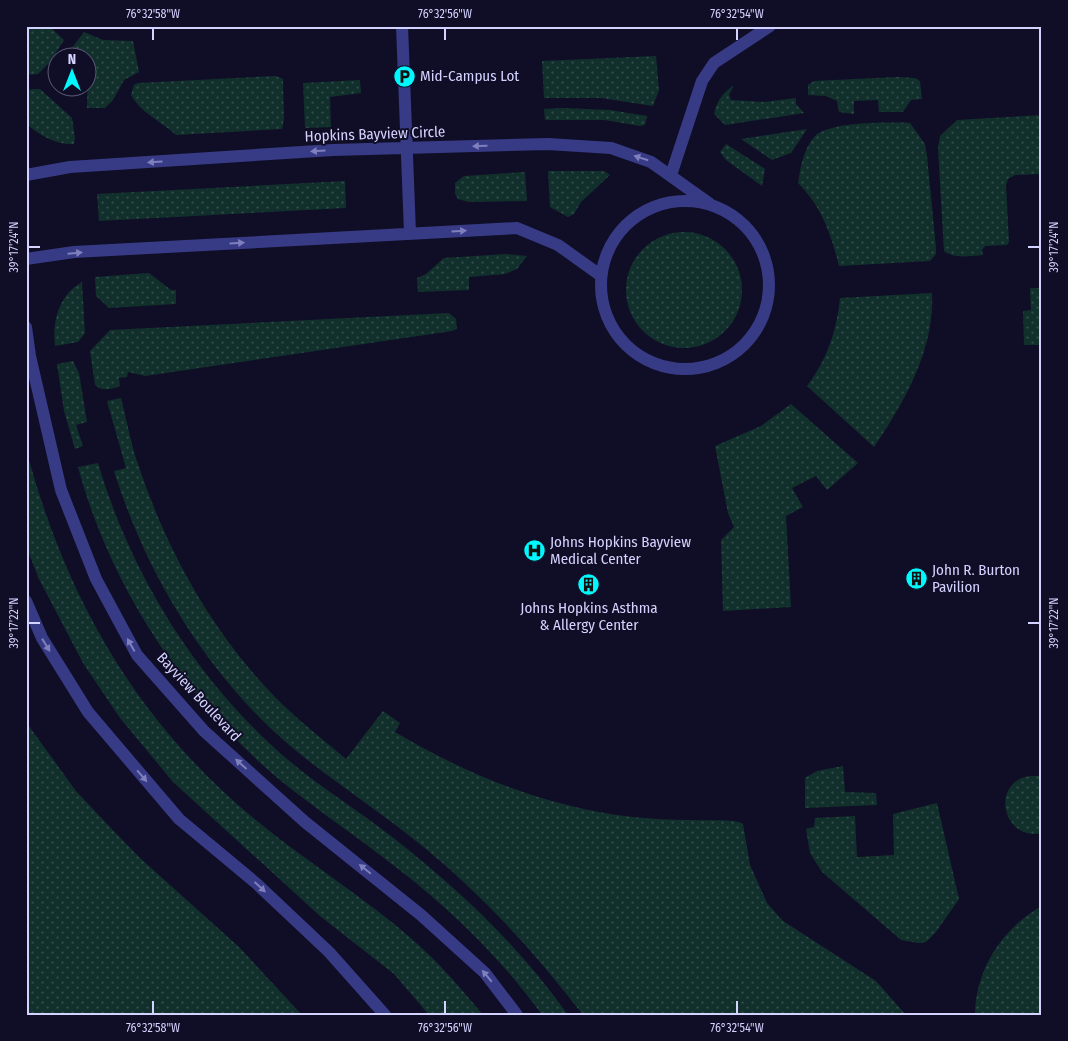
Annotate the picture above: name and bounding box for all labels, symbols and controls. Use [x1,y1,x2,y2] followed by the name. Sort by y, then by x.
[126,7,180,21] text: 76°32'58"W
[418,7,472,21] text: 76°32'56"W
[710,7,764,21] text: 76°32'54"W
[48,48,98,98] north arrow
[68,51,76,68] text: N
[392,64,416,88] parking icon: Mid-Campus Lot
[420,67,519,85] place label: Mid-Campus Lot
[304,123,446,145] street label: Hopkins Bayview Circle
[472,142,488,150] one-way arrow
[309,148,325,156] one-way arrow
[633,154,648,161] one-way arrow
[147,159,163,167] one-way arrow
[7,222,21,272] text: 39°17'24"N
[1047,222,1061,272] text: 39°17'24"N
[451,227,467,235] one-way arrow
[229,239,245,247] one-way arrow
[67,248,83,256] one-way arrow
[550,533,691,568] place label: Johns Hopkins Bayview Medical Center
[522,539,546,563] hospital icon: Johns Hopkins Bayview Medical Center
[932,561,1020,596] place label: John R. Burton Pavilion
[904,567,928,591] building icon: John R. Burton Pavilion
[577,573,601,597] building icon: Johns Hopkins Asthma & Allergy Center
[7,597,21,649] text: 39°17'22"N
[1047,597,1061,649] text: 39°17'22"N
[520,599,658,634] place label: Johns Hopkins Asthma & Allergy Center
[127,638,136,651] one-way arrow
[42,639,51,652] one-way arrow
[153,649,245,745] street label: Bayview Boulevard
[235,758,247,770] one-way arrow
[137,769,148,782] one-way arrow
[358,864,371,875] one-way arrow
[254,881,266,893] one-way arrow
[481,970,492,983] one-way arrow
[126,1021,180,1035] text: 76°32'58"W
[418,1021,472,1035] text: 76°32'56"W
[710,1021,764,1035] text: 76°32'54"W

